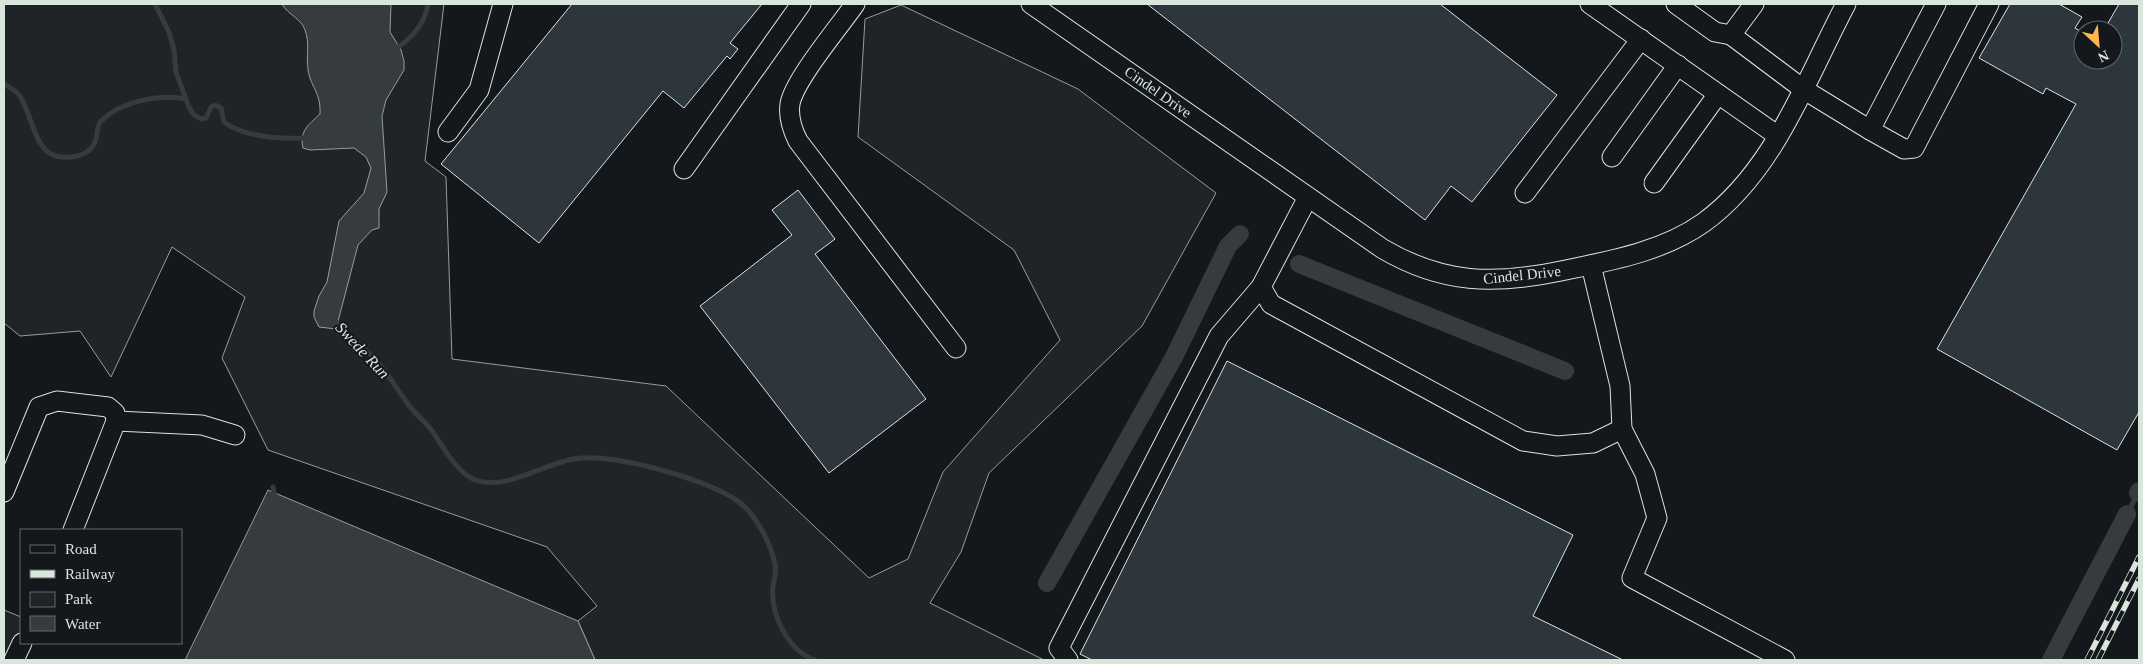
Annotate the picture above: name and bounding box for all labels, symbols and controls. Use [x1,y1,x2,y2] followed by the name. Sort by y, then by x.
[2073,20,2123,70] north arrow
[2096,47,2111,65] text: N
[1122,63,1195,121] street label: Cindel Drive
[1482,263,1562,287] street label: Cindel Drive
[332,319,393,382] water label: Swede Run
[20,529,182,644] legend
[65,541,97,557] text: Road
[65,566,115,582] text: Railway
[65,591,93,607] text: Park
[65,616,100,632] text: Water

